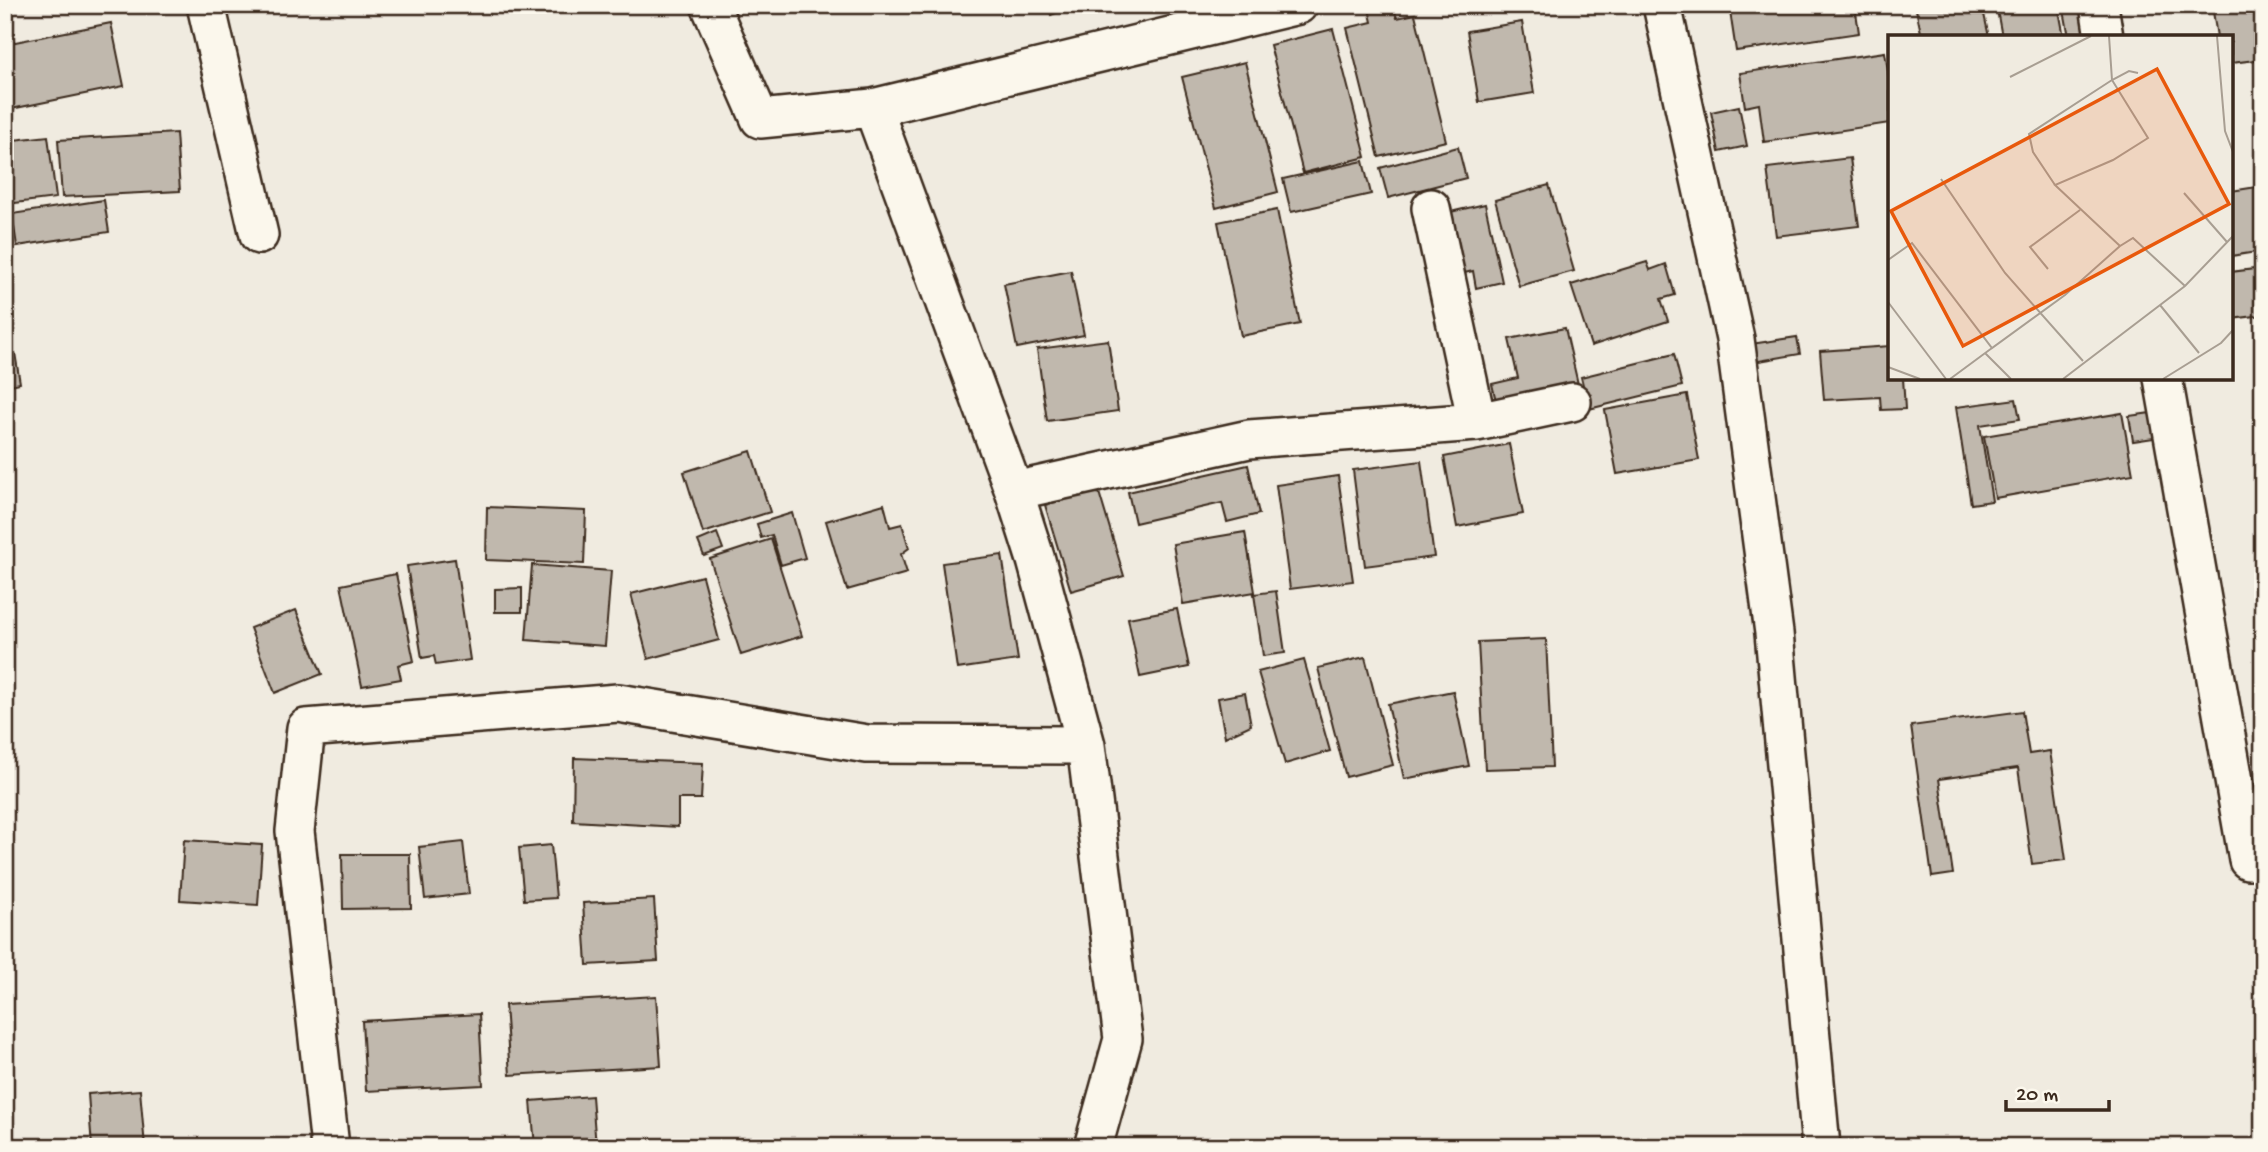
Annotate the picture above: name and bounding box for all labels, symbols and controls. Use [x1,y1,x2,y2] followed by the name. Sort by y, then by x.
[1888,35,2233,380] inset map
[2006,1068,2109,1112] scale bar
[2016,1084,2058,1109] text: 20 m

